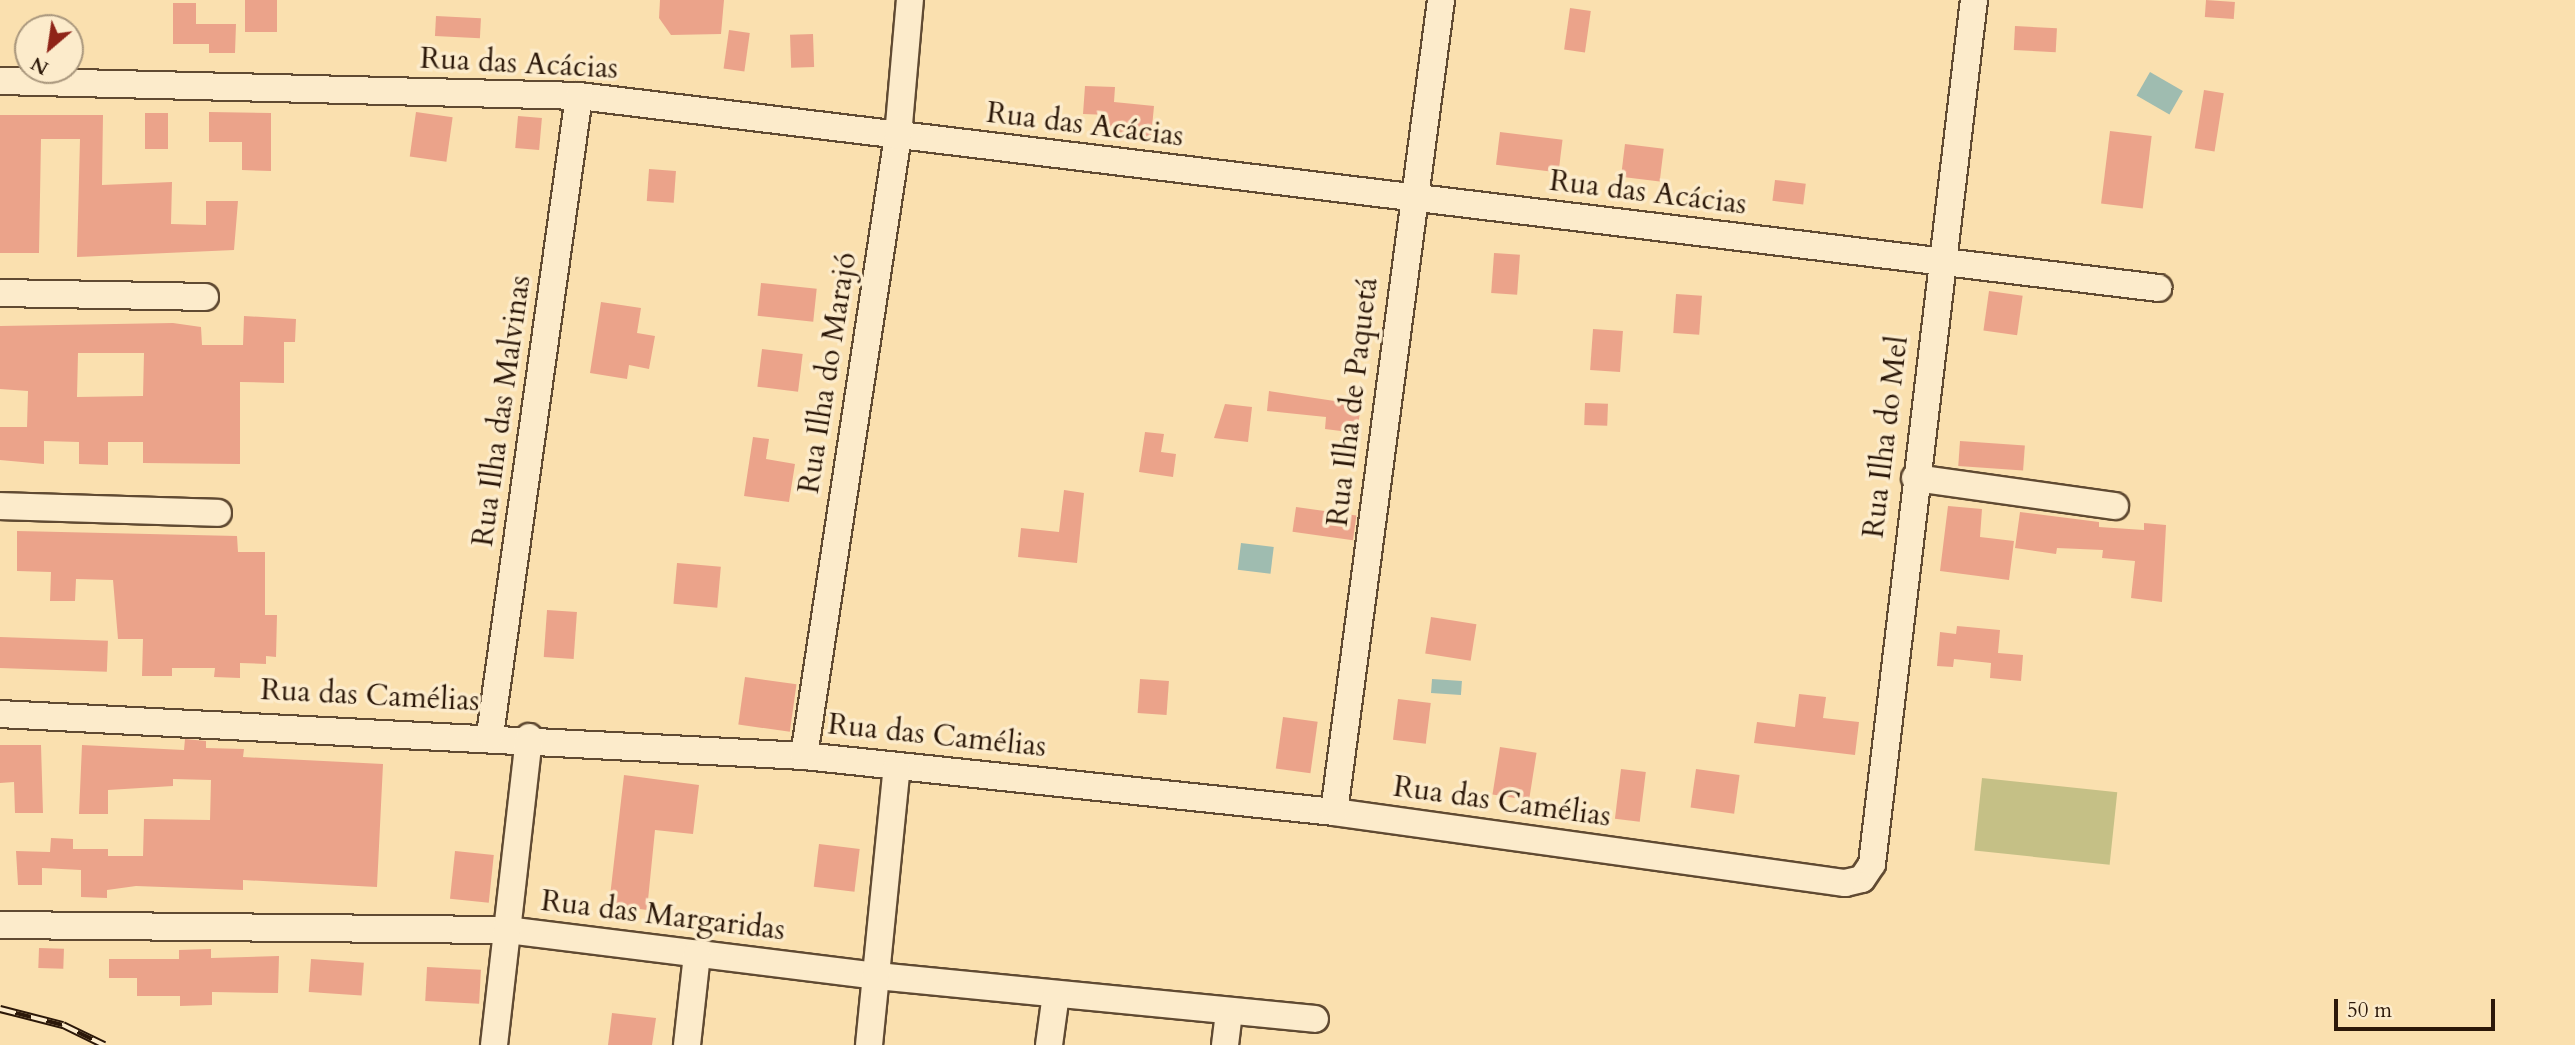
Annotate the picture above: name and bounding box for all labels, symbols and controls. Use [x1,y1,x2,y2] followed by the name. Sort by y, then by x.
[14,14,84,84] north arrow
[419,41,619,87] street label: Rua das Acácias
[26,50,53,81] text: N
[984,95,1186,155] street label: Rua das Acácias
[1547,163,1749,223] street label: Rua das Acácias
[791,250,865,496] street label: Rua Ilha do Marajó
[465,273,539,549] street label: Rua Ilha das Malvinas
[1320,275,1386,529] street label: Rua Ilha de Paquetá
[1856,334,1916,540] street label: Rua Ilha do Mel
[260,672,480,720] street label: Rua das Camélias
[826,707,1048,765] street label: Rua das Camélias
[1391,769,1613,835] street label: Rua das Camélias
[539,883,787,949] street label: Rua das Margaridas
[2337,986,2498,1030] scale bar
[2347,996,2392,1025] text: 50 m

